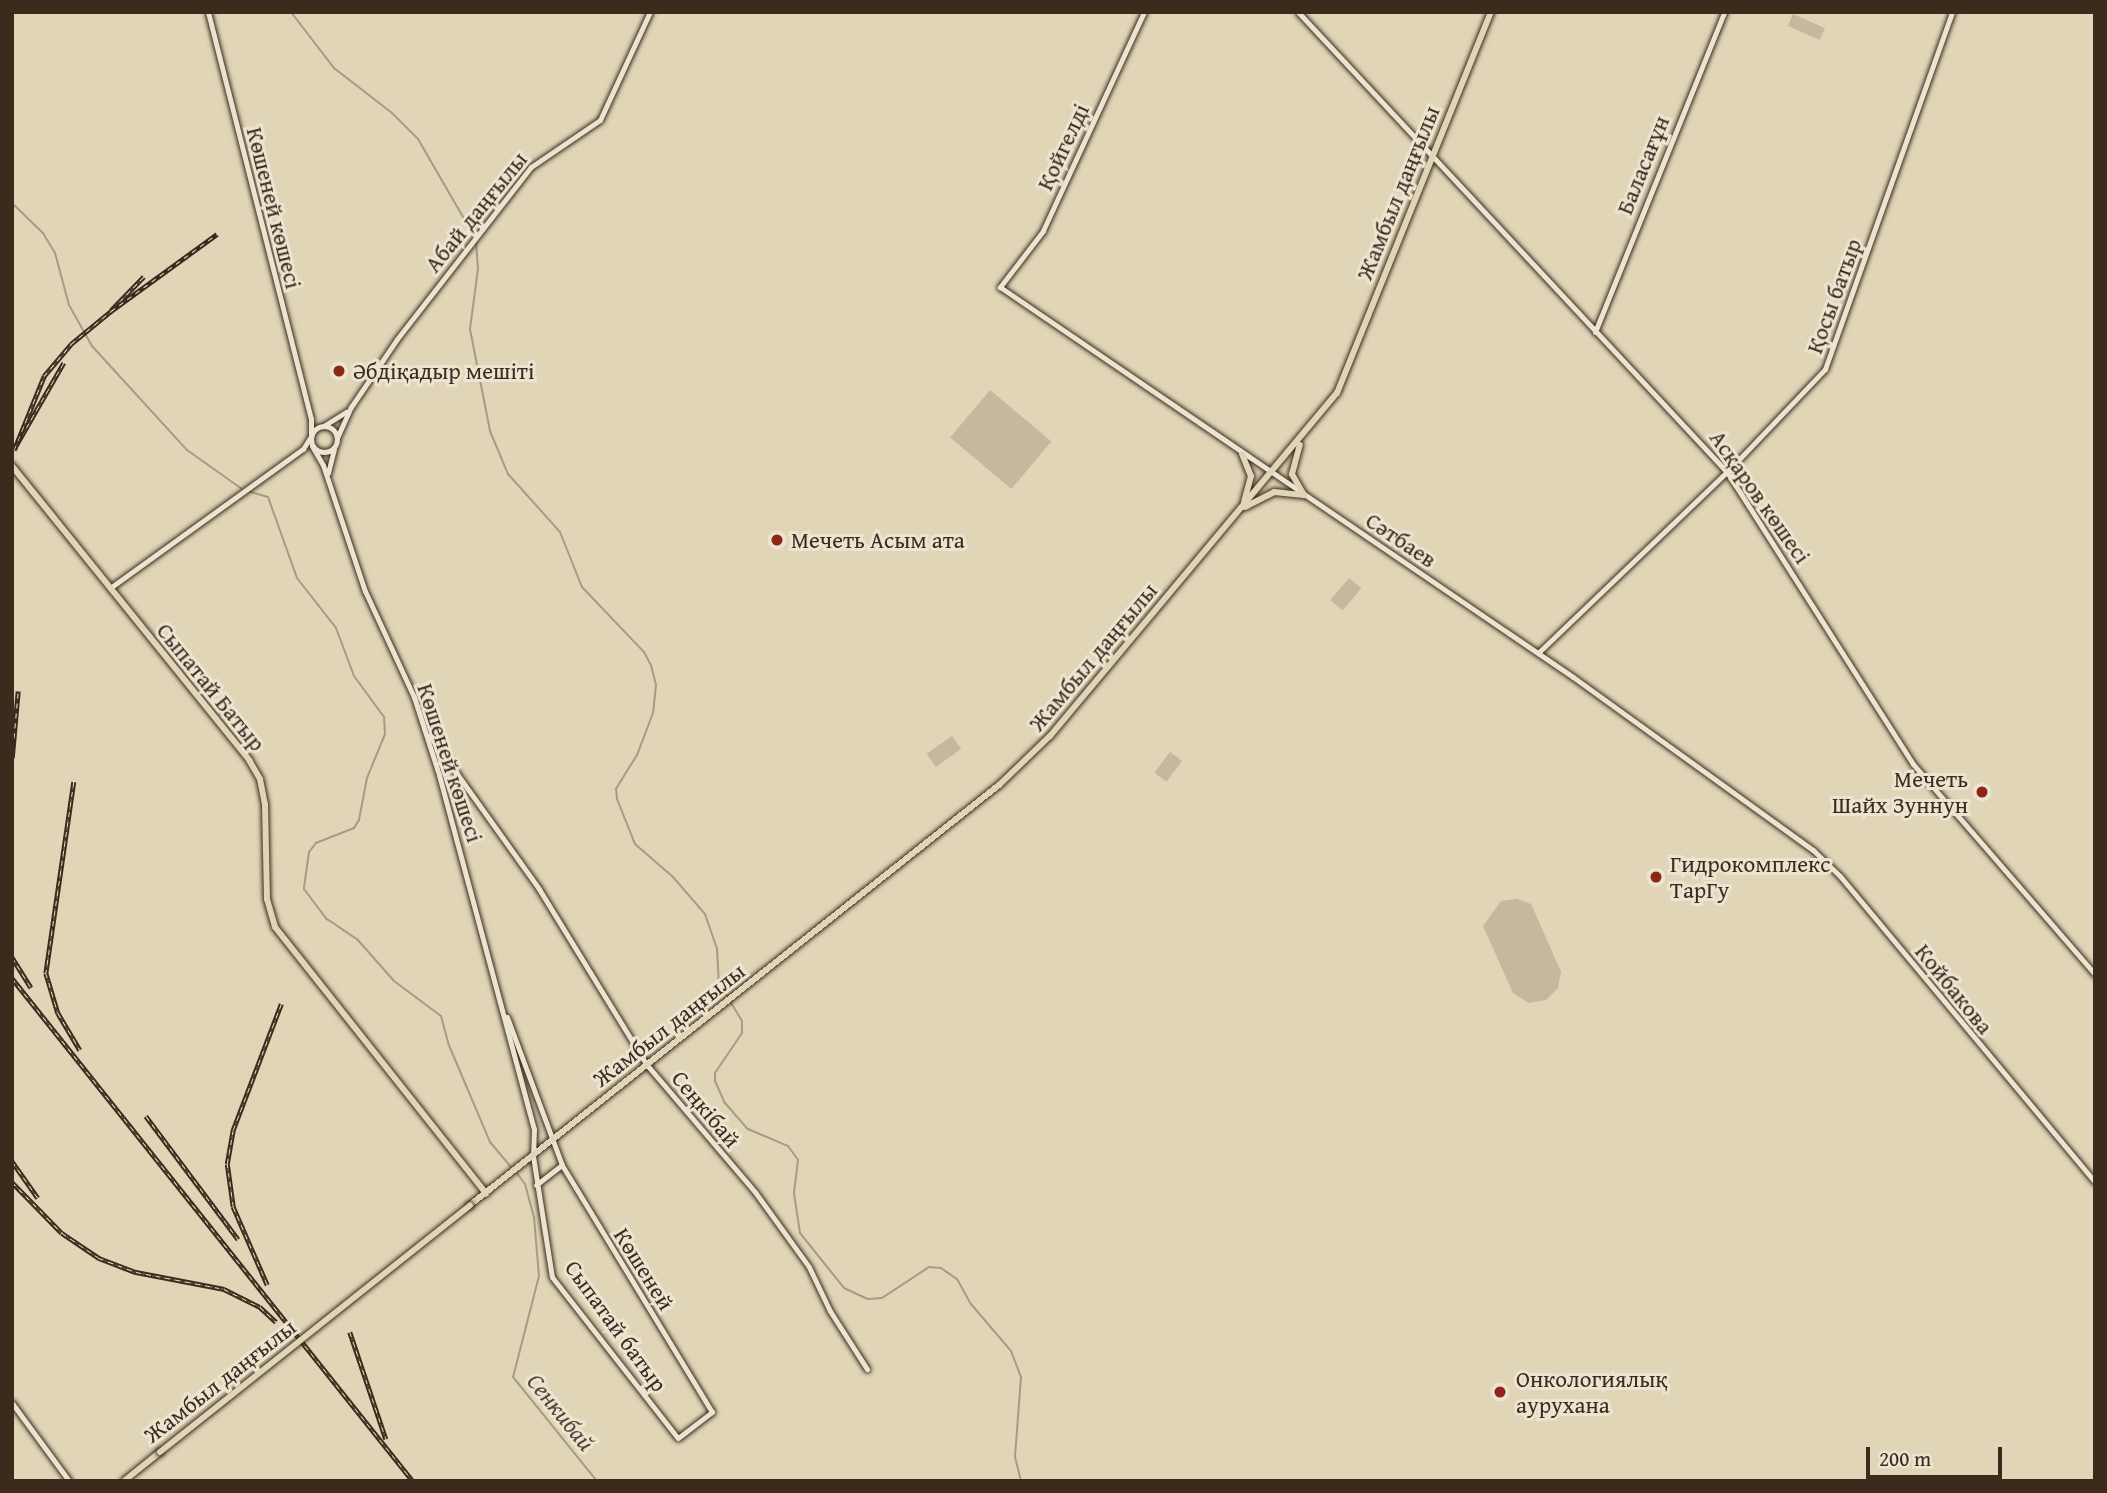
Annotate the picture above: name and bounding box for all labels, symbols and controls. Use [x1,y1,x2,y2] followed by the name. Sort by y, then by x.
[1031,99,1095,195] street label: Қойгелді
[1351,102,1445,284] street label: Жамбыл даңғылы
[1611,112,1675,218] street label: Баласағұн
[241,124,307,292] street label: Көшеней көшесі
[419,146,533,278] street label: Абай даңғылы
[1801,235,1867,357] street label: Қосы батыр
[353,357,534,385] place label: Әбдіқадыр мешіті
[331,363,347,379] marker: Әбдіқадыр мешіті
[1704,425,1816,569] street label: Асқаров көшесі
[1361,506,1441,574] street label: Сәтбаев
[791,526,965,554] place label: Мечеть Асым ата
[769,532,785,548] marker: Мечеть Асым ата
[1023,577,1163,737] street label: Жамбыл даңғылы
[151,617,271,757] street label: Сыпатай Батыр
[411,680,489,846] street label: Көшеней көшесі
[1832,765,1968,819] place label: Мечеть Шайх Зуннун
[1974,784,1990,800] marker: Мечеть Шайх Зуннун
[1670,850,1830,904] place label: Гидрокомплекс ТарГу
[1648,869,1664,885] marker: Гидрокомплекс ТарГу
[1909,938,1999,1040] street label: Койбакова
[588,957,750,1093] street label: Жамбыл даңғылы
[666,1065,746,1153] street label: Сеңкібай
[608,1223,680,1315] street label: Көшеней
[559,1255,673,1397] street label: Сыпатай батыр
[139,1313,301,1449] street label: Жамбыл даңғылы
[1516,1365,1668,1419] place label: Онкологиялық аурухана
[521,1367,601,1457] water label: Сенкибай
[1490,1382,1510,1402] marker: Онкологиялық аурухана
[1869,1434,2006,1478] scale bar
[1879,1443,1931,1474] text: 200 m

